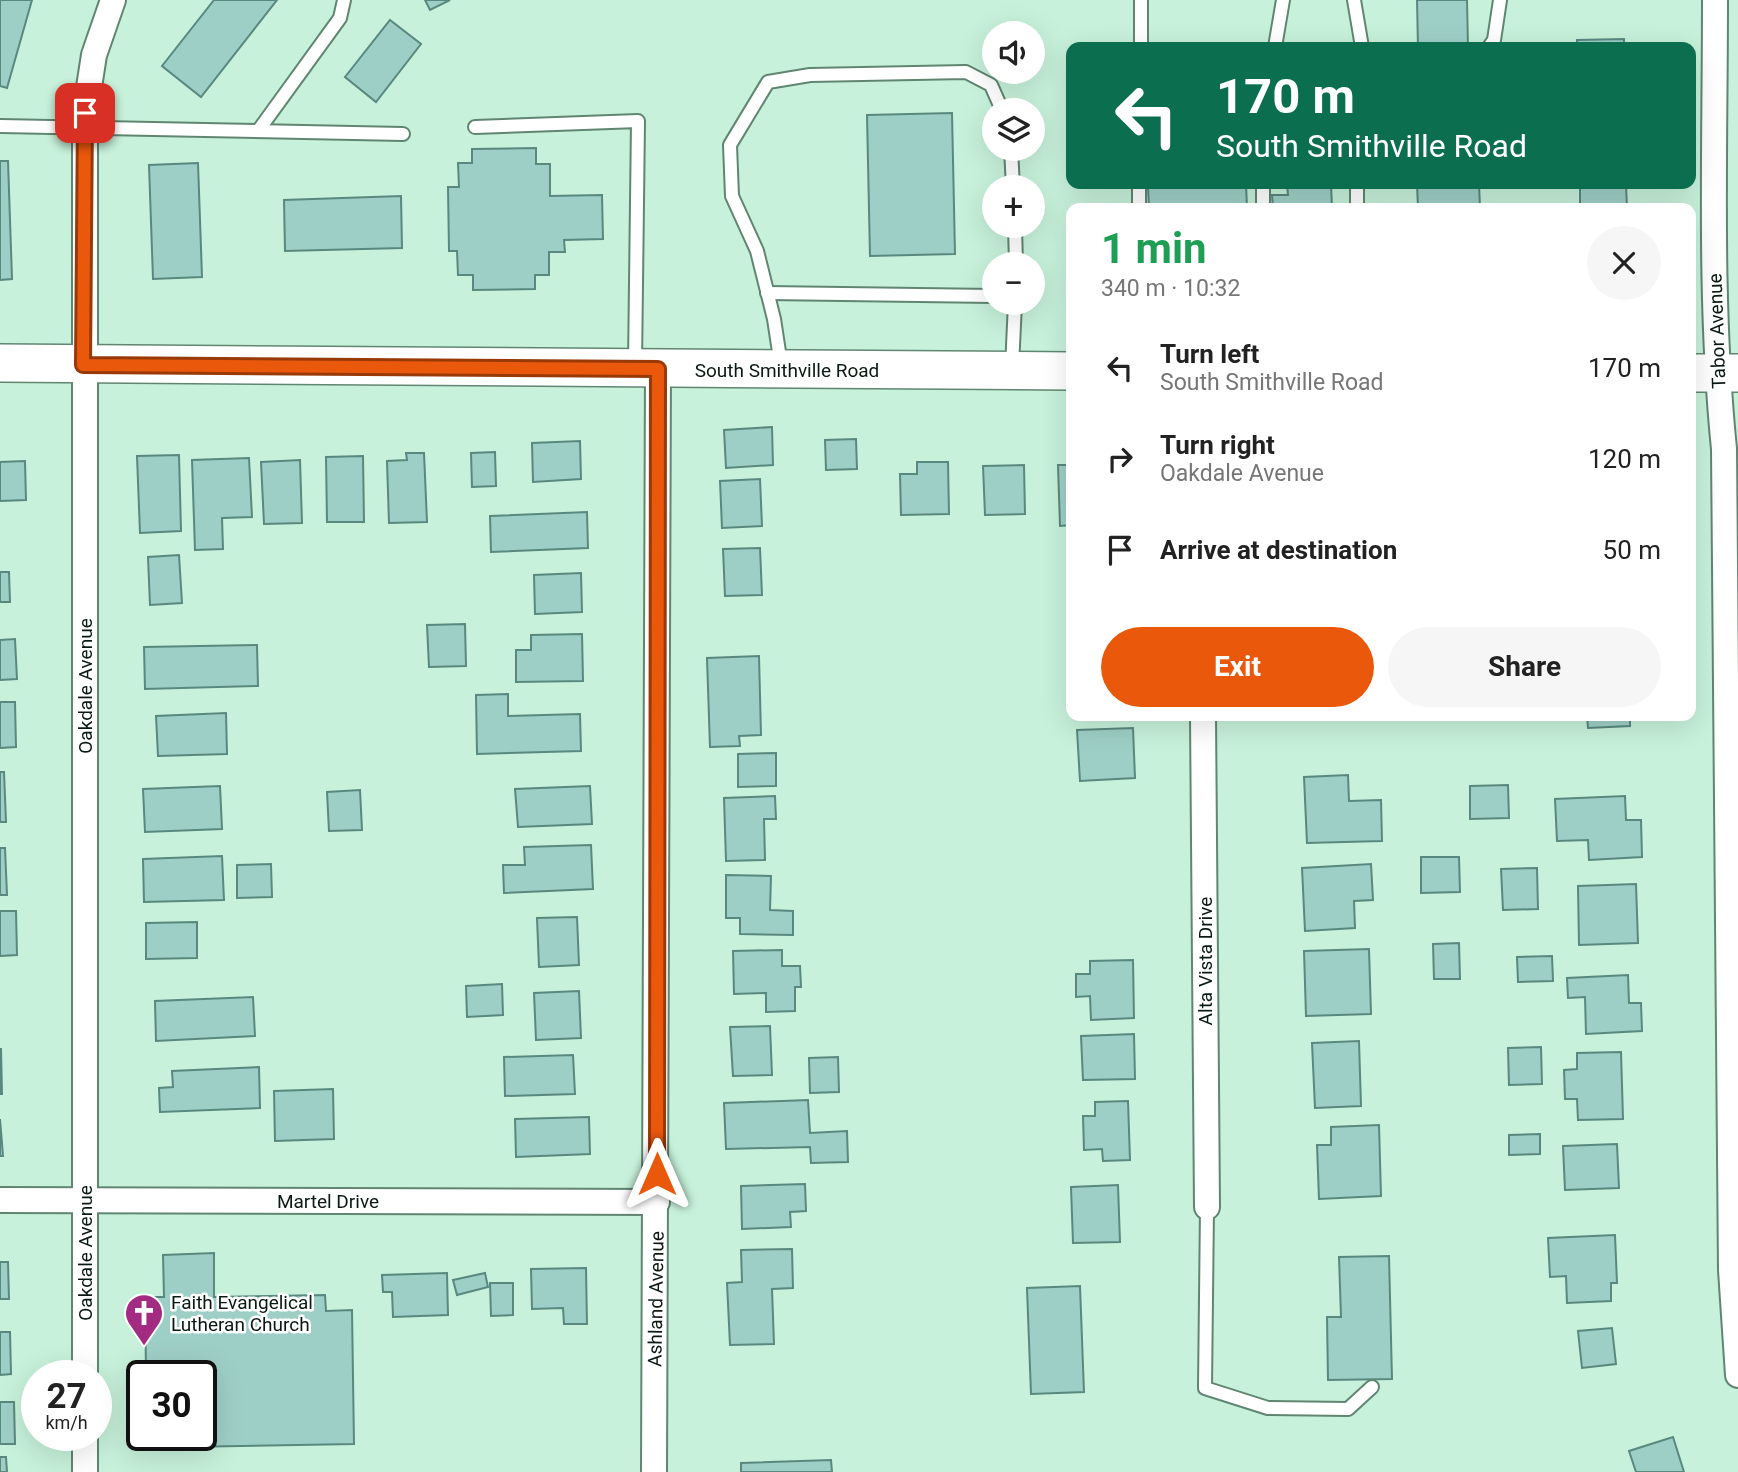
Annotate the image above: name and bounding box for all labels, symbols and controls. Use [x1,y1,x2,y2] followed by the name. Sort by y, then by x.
[982,21,1045,315] map controls
[982,21,1045,84] button: sound
[1216,68,1355,125] text: 170 m
[1101,70,1192,161] icon: left
[55,83,115,143] pin
[66,94,104,132] icon: arrive
[982,98,1045,161] button: layers
[1216,127,1527,165] text: South Smithville Road
[982,175,1045,238] button: +
[1101,224,1207,273] text: 1 min
[1587,226,1661,300] button: close
[982,252,1045,315] button: −
[1703,273,1731,389] street label: Tabor Avenue
[1101,275,1240,302] text: 340 m · 10:32
[1160,339,1259,369] text: Turn left
[1101,349,1139,387] icon: left
[1588,353,1661,383] text: 170 m
[695,359,879,382] street label: South Smithville Road
[1160,369,1384,396] text: South Smithville Road
[1160,430,1275,460] text: Turn right
[1101,440,1139,478] icon: right
[1588,444,1661,474] text: 120 m
[1160,460,1324,487] text: Oakdale Avenue
[1101,531,1139,569] icon: arrive
[1160,535,1397,565] text: Arrive at destination
[1603,535,1661,565] text: 50 m
[74,618,97,754] street label: Oakdale Avenue
[1101,627,1374,707] button: Exit
[1388,627,1661,707] button: Share
[1194,897,1217,1025] street label: Alta Vista Drive
[620,1137,694,1211] position arrow
[74,1185,97,1321] street label: Oakdale Avenue
[277,1190,379,1213] street label: Martel Drive
[643,1231,669,1367] street label: Ashland Avenue
[171,1291,313,1336] place label: Faith Evangelical Lutheran Church
[123,1292,165,1347] church icon: Faith Evangelical Lutheran Church
[126,1360,217,1451] speed limit sign: 30
[46,1376,87,1417] text: 27
[45,1412,88,1433] text: km/h

